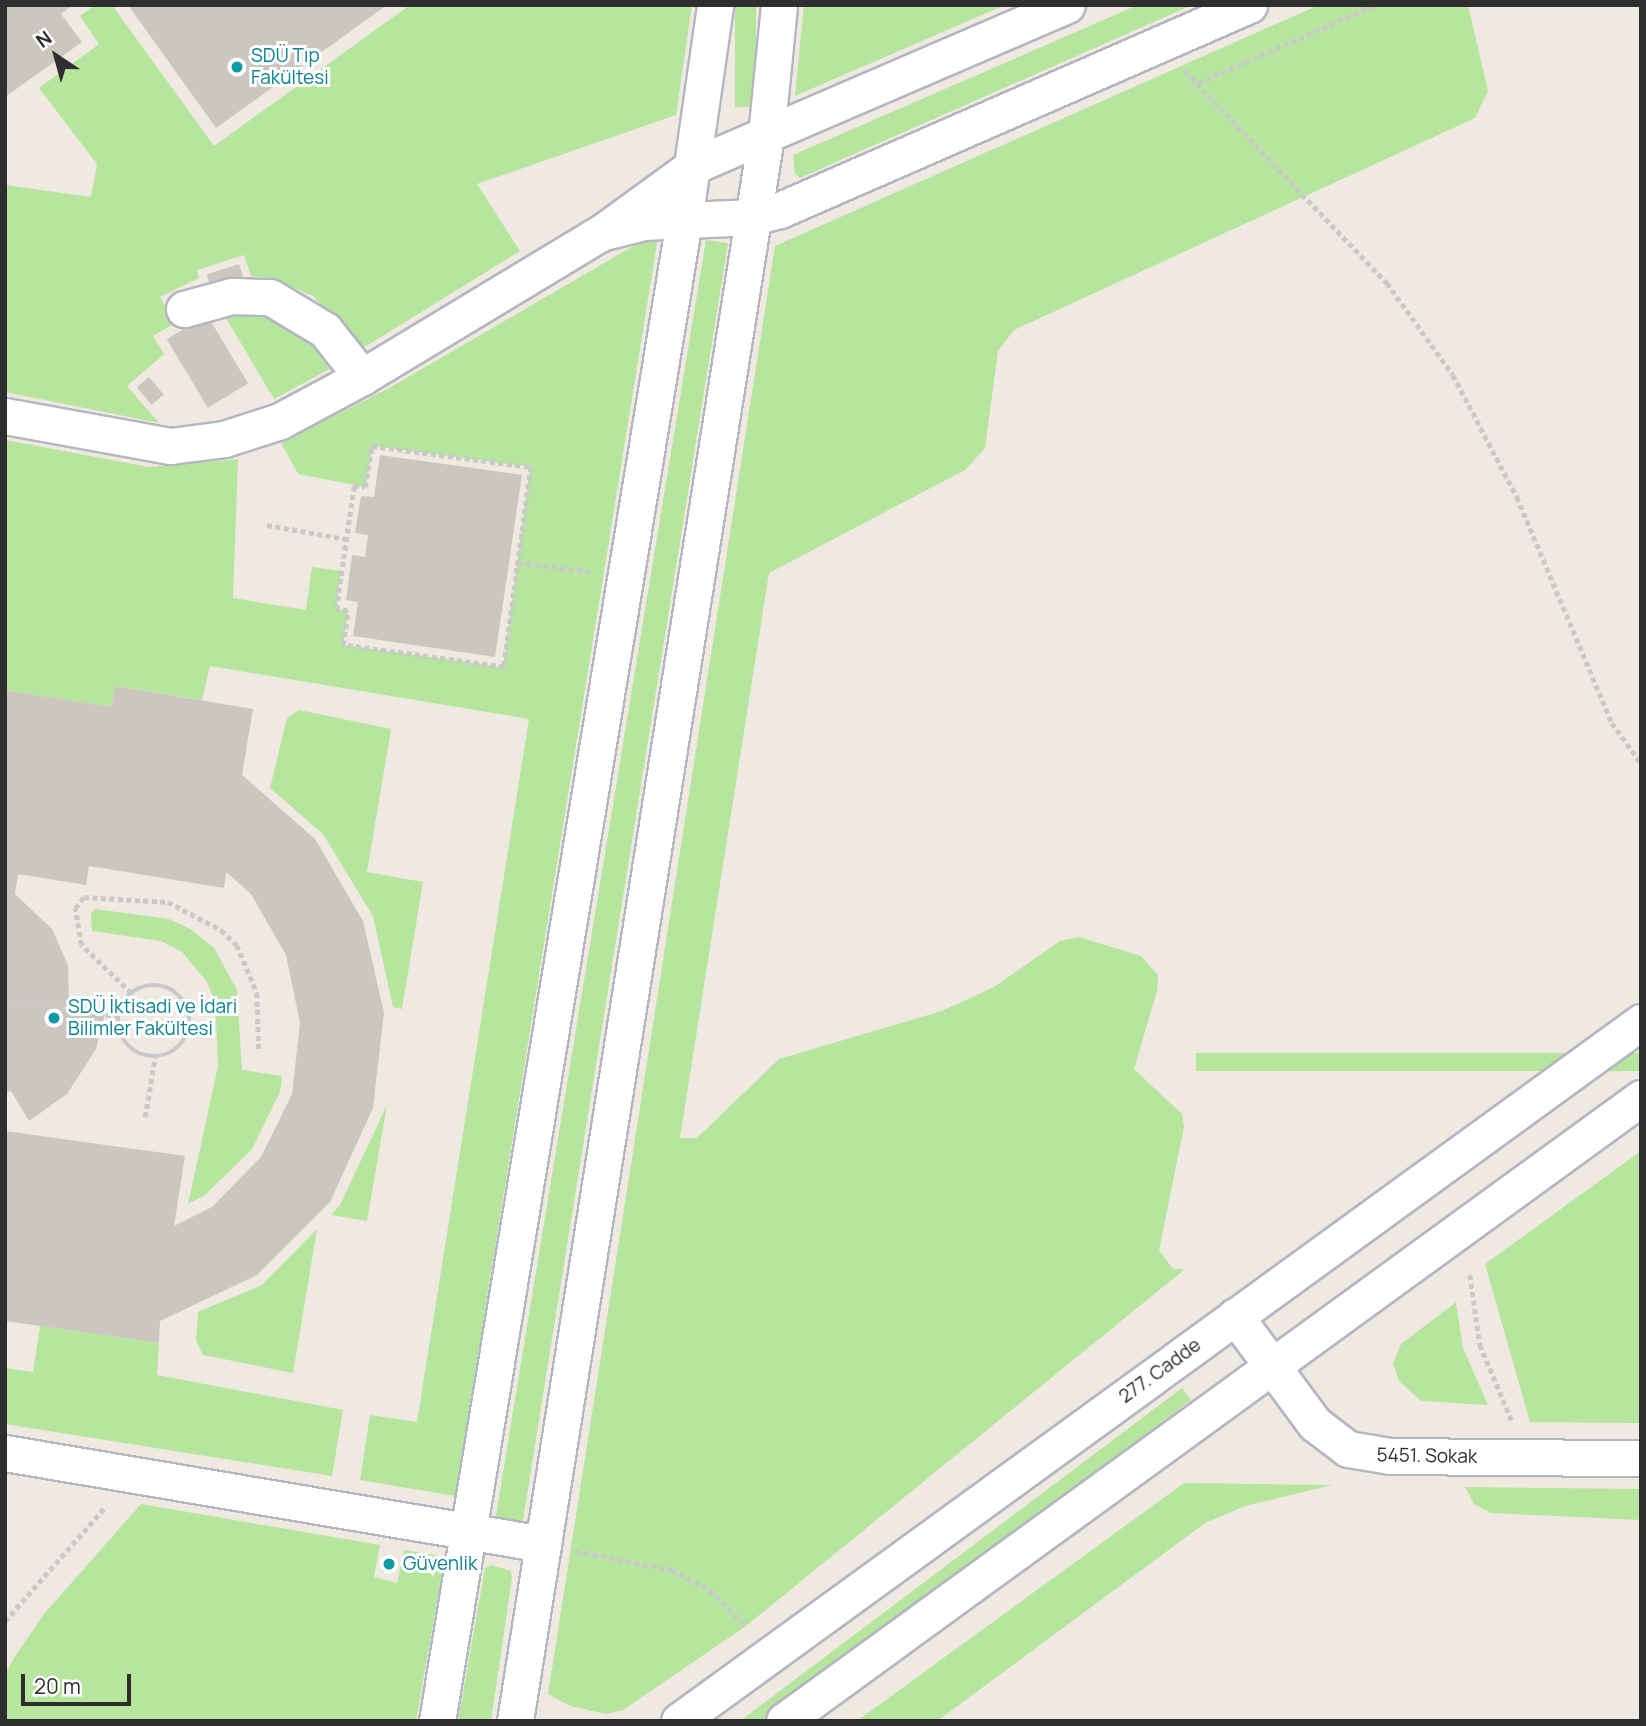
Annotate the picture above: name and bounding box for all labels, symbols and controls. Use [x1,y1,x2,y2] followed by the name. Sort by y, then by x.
[21,21,91,91] north arrow
[30,24,57,54] text: N
[251,45,329,89] place label: SDÜ Tıp Fakültesi
[229,59,245,75] marker: SDÜ Tıp Fakültesi
[68,996,237,1040] place label: SDÜ İktisadi ve İdari Bilimler Fakültesi
[46,1010,62,1026] marker: SDÜ İktisadi ve İdari Bilimler Fakültesi
[1115,1334,1205,1408] street label: 277. Cadde
[1376,1444,1478,1468] street label: 5451. Sokak
[403,1553,477,1575] place label: Güvenlik
[381,1556,397,1572] marker: Güvenlik
[24,1660,135,1704] scale bar
[34,1672,81,1700] text: 20 m

